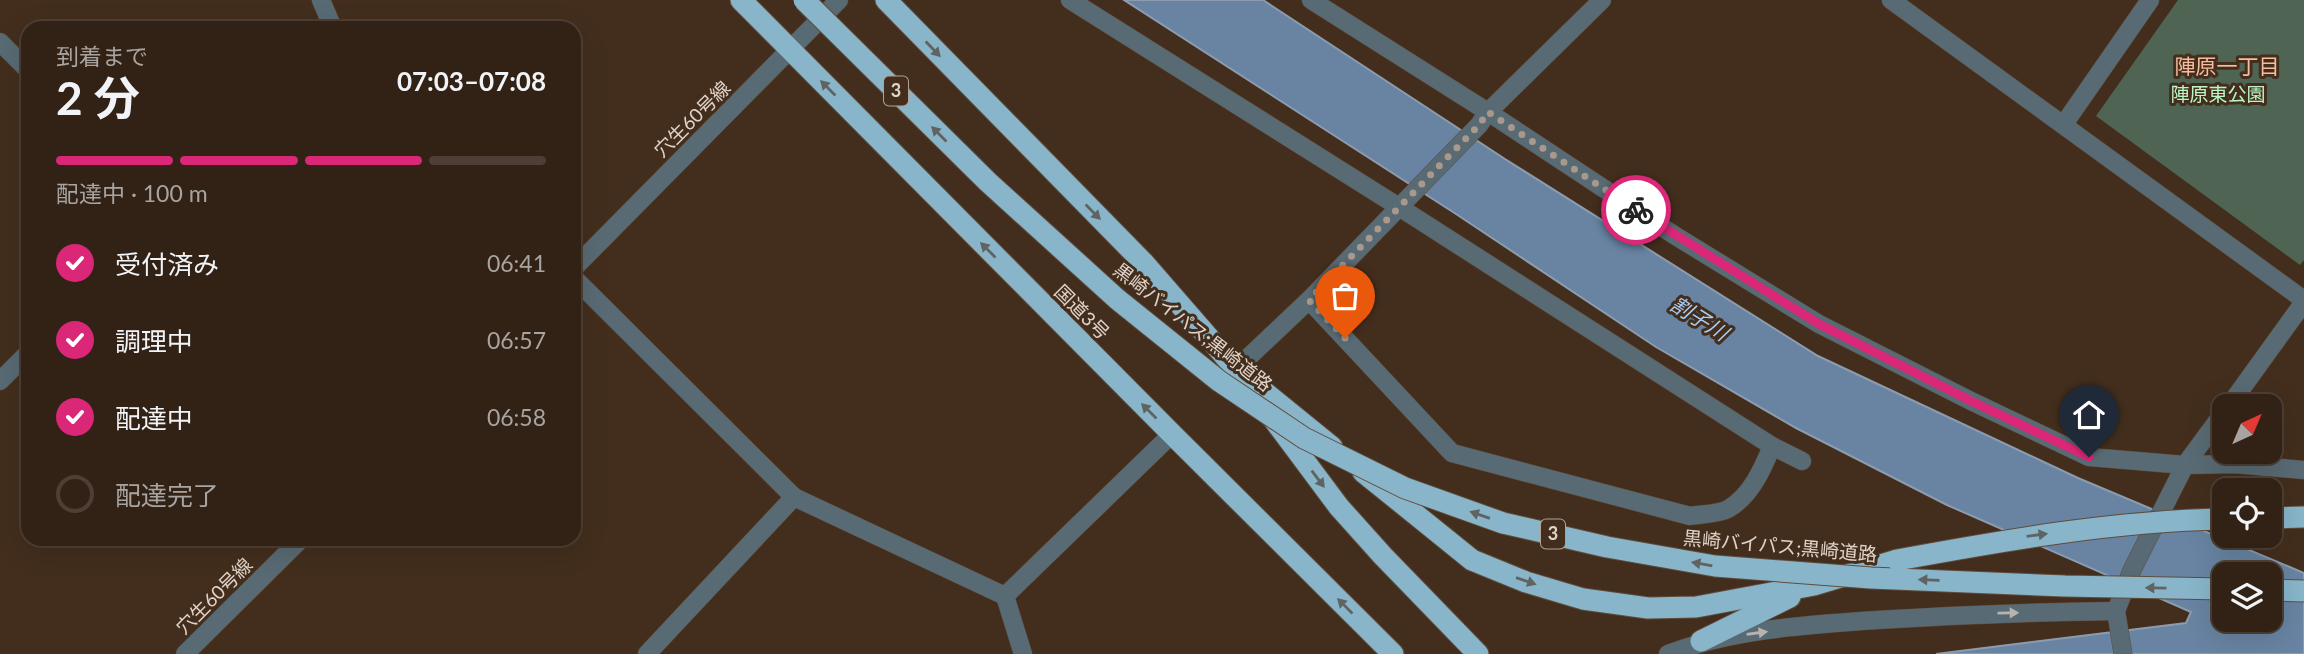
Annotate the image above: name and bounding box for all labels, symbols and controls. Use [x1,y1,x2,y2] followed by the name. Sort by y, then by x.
[925,40,941,57] one-way arrow
[56,42,148,70] text: 到着まで
[2175,53,2280,78] district label: 陣原一丁目
[397,65,546,97] text: 07:03–07:08
[56,70,140,125] text: 2 分
[649,76,734,161] street label: 穴生60号線
[884,76,908,106] road number: 3
[821,80,837,97] one-way arrow
[2170,82,2266,105] park label: 陣原東公園
[931,125,948,142] one-way arrow
[1601,175,1671,245] courier
[56,179,208,207] text: 配達中 · 100 m
[1617,191,1655,229] icon: bike
[1084,203,1101,220] one-way arrow
[980,241,997,258] one-way arrow
[56,244,94,282] icon: check
[115,248,219,280] text: 受付済み
[487,249,546,277] text: 06:41
[1110,258,1277,396] street label: 黒崎バイパス;黒崎道路
[1315,266,1375,338] pin
[1326,277,1364,315] icon: bag
[1050,279,1115,344] street label: 国道3号
[1666,290,1735,346] water label: 割子川
[56,321,94,359] icon: check
[115,325,193,357] text: 調理中
[487,326,546,354] text: 06:57
[2059,385,2119,457] pin
[2212,394,2282,464] north arrow
[2212,394,2282,632] map controls
[2070,396,2108,434] icon: home
[56,398,94,436] icon: check
[115,402,193,434] text: 配達中
[487,403,546,431] text: 06:58
[1141,403,1157,420] one-way arrow
[1310,470,1324,488] one-way arrow
[2212,478,2282,548] button: locate
[115,479,219,511] text: 配達完了
[1469,509,1490,520] one-way arrow
[1541,520,1565,548] road number: 3
[1682,526,1878,565] street label: 黒崎バイパス;黒崎道路
[2026,530,2048,541] one-way arrow
[171,553,256,638] street label: 穴生60号線
[1691,558,1713,569] one-way arrow
[2212,562,2282,632] button: layers
[1917,575,1939,586] one-way arrow
[1516,576,1537,587] one-way arrow
[2145,582,2167,593] one-way arrow
[1337,598,1353,614] one-way arrow
[1998,607,2020,619] one-way arrow
[1746,627,1768,638] one-way arrow

